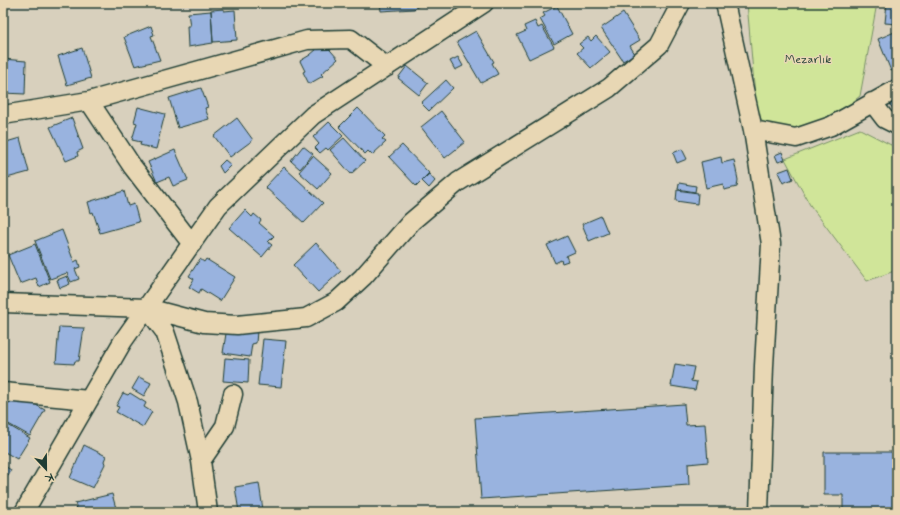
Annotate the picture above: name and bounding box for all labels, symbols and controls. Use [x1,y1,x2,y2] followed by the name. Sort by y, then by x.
[785,52,831,68] park label: Mezarlık
[26,449,66,489] north arrow
[43,469,56,485] text: K

